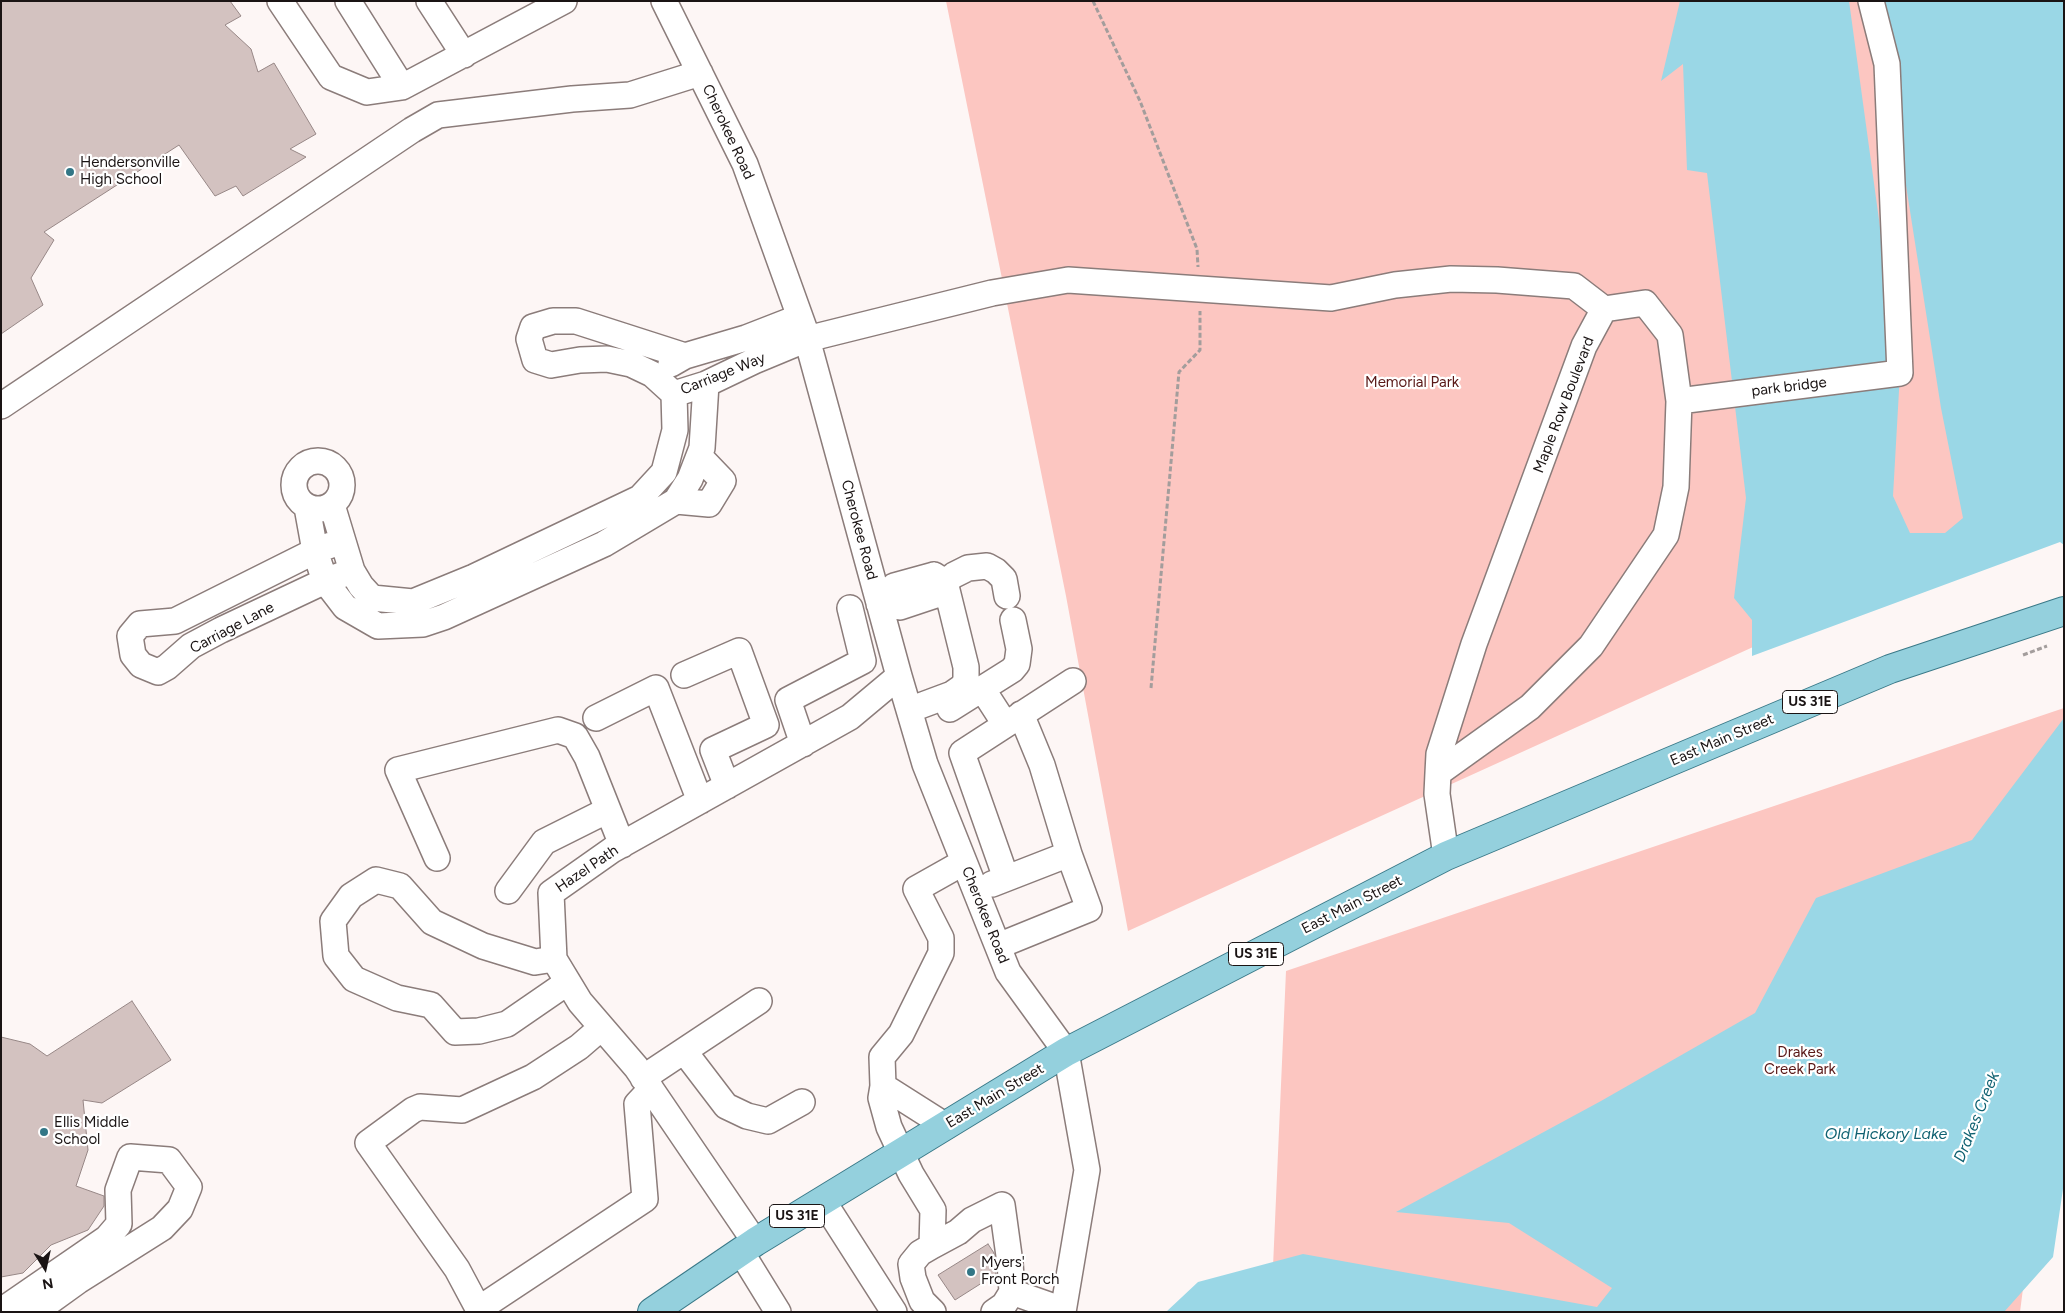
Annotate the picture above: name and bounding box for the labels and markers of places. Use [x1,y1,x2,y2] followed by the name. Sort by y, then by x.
[80,154,180,189] place label: Hendersonville High School
[64,166,76,178] marker: Hendersonville High School
[54,1114,129,1149] place label: Ellis Middle School
[38,1126,50,1138] marker: Ellis Middle School
[981,1254,1059,1289] place label: Myers' Front Porch
[965,1266,977,1278] marker: Myers' Front Porch

